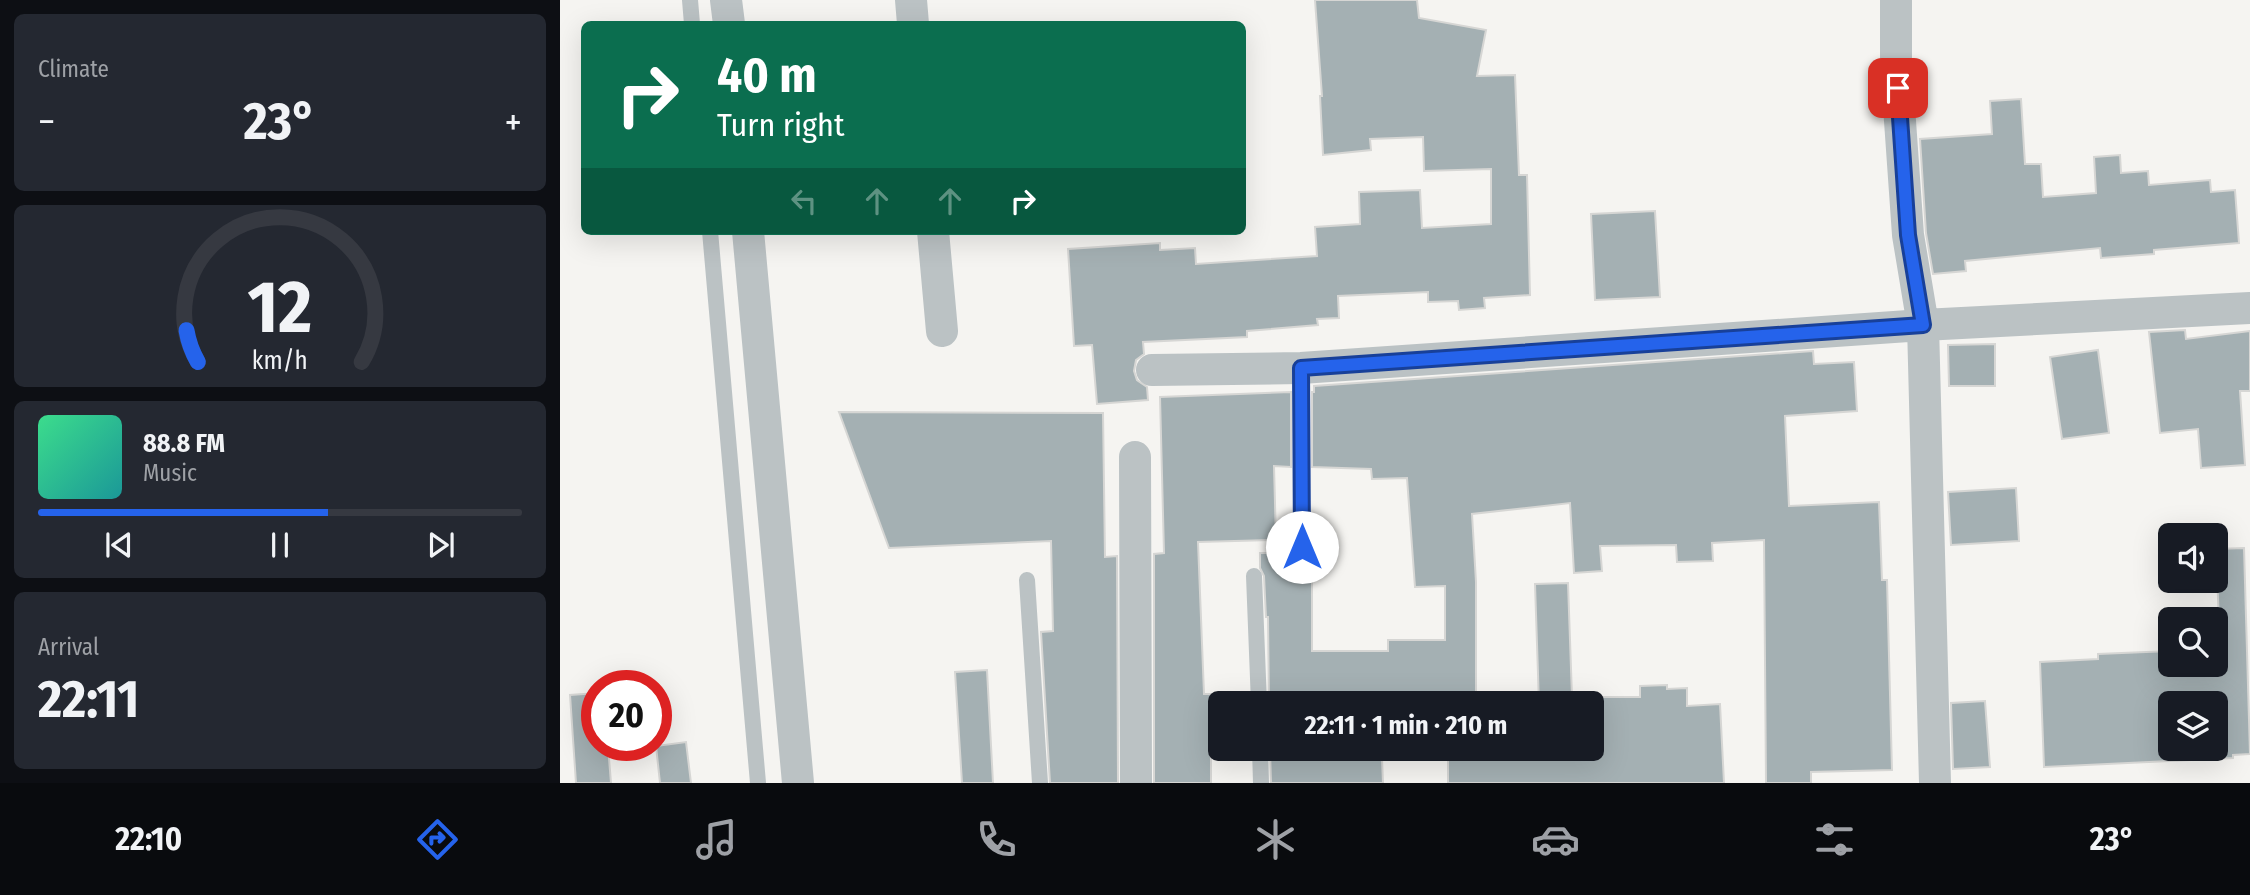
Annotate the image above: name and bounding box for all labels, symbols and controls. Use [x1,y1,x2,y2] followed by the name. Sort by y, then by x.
[717,46,817,105] text: 40 m
[602,49,693,140] icon: right
[38,55,109,83] text: Climate
[1868,58,1928,118] pin
[1879,69,1917,107] icon: arrive
[243,90,316,153] text: 23°
[38,99,55,145] text: −
[505,99,522,145] text: +
[717,106,844,144] text: Turn right
[785,182,823,220] icon: left
[858,182,896,220] icon: ahead
[931,182,969,220] icon: ahead
[1004,182,1042,220] icon: right
[248,264,312,351] text: 12
[252,346,308,376] text: km/h
[143,428,225,459] text: 88.8 FM
[143,459,197,487] text: Music
[1265,510,1339,584] position arrow
[2158,523,2228,761] map controls
[2158,523,2228,593] button: sound
[100,526,138,564] icon: previous
[261,526,299,564] icon: pause
[422,526,460,564] icon: next
[2158,607,2228,677] button: search
[38,633,99,661] text: Arrival
[38,668,139,731] text: 22:11
[581,670,672,761] speed limit sign: 20
[2158,691,2228,761] button: layers
[1305,710,1507,741] text: 22:11 · 1 min · 210 m
[413,815,462,864] icon: directions
[692,815,741,864] icon: music
[972,815,1021,864] icon: phone
[1251,815,1300,864] icon: climate
[1531,815,1580,864] icon: car
[1810,815,1859,864] icon: filters
[115,820,182,858] text: 22:10
[2090,820,2135,858] text: 23°

